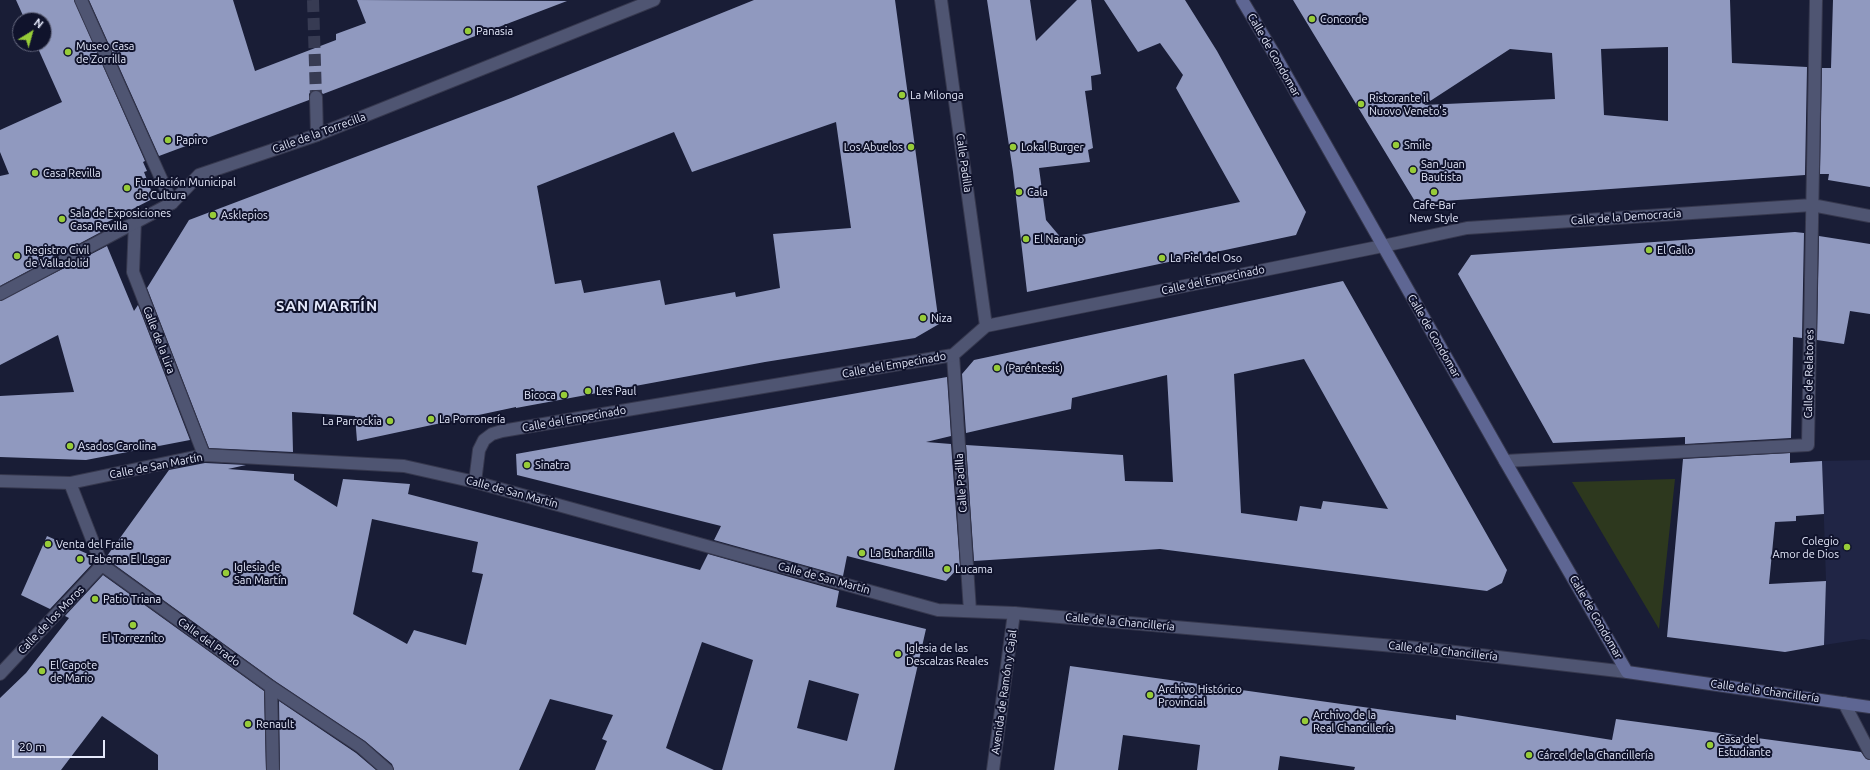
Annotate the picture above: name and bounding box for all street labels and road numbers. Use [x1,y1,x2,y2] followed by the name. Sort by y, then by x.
[1245,11,1303,99] street label: Calle de Gondomar
[270,110,368,156] street label: Calle de la Torrecilla
[953,133,975,193] street label: Calle Padilla
[1570,207,1682,227] street label: Calle de la Democracia
[1160,263,1266,297] street label: Calle del Empecinado
[1405,292,1463,380] street label: Calle de Gondomar
[140,305,178,375] street label: Calle de la Lira
[1802,329,1816,419] street label: Calle de Relatores
[841,349,947,381] street label: Calle del Empecinado
[521,403,627,435] street label: Calle del Empecinado
[108,450,204,482] street label: Calle de San Martín
[952,453,970,513] street label: Calle Padilla
[465,473,559,511] street label: Calle de San Martín
[777,559,871,597] street label: Calle de San Martín
[1567,573,1625,661] street label: Calle de Gondomar
[15,583,87,657] street label: Calle de los Moros
[1065,611,1175,633] street label: Calle de la Chancillería
[175,615,243,669] street label: Calle del Prado
[989,629,1019,755] street label: Avenida de Ramón y Cajal
[1388,639,1498,663] street label: Calle de la Chancillería
[1710,677,1820,705] street label: Calle de la Chancillería

